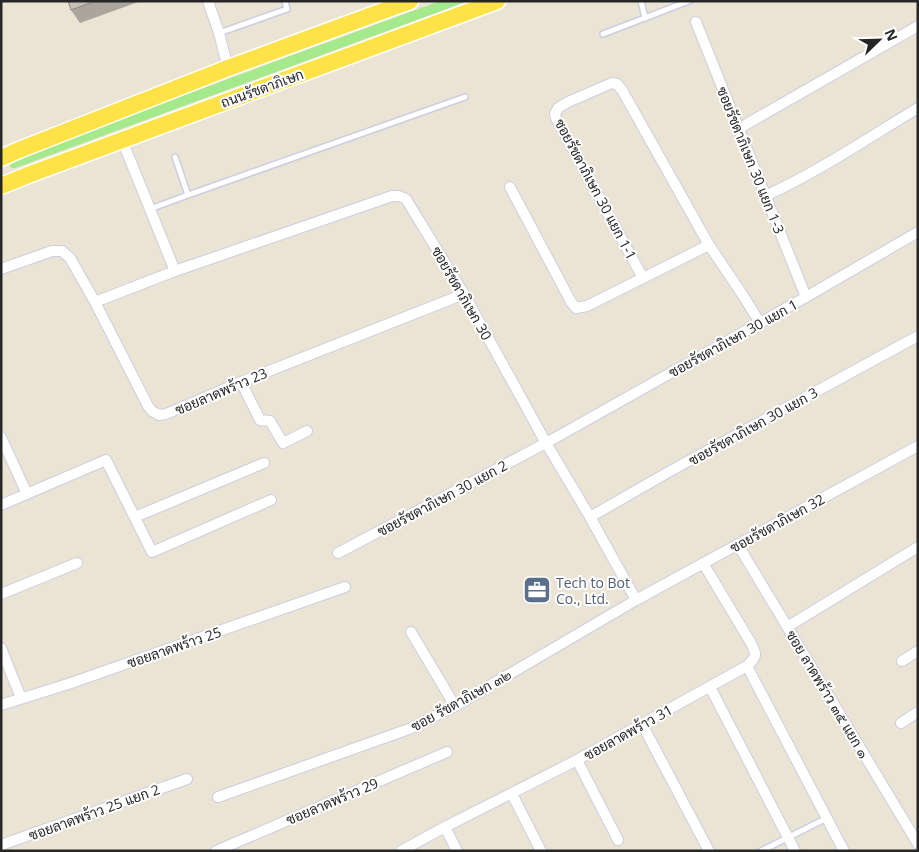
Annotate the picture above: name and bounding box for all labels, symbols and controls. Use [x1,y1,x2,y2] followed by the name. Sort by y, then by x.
[854,15,904,65] north arrow
[880,26,902,44] text: N
[218,64,306,112] street label: ถนนรัชดาภิเษก
[713,84,789,236] street label: ซอยรัชดาภิเษก 30 แยก 1-3
[551,115,641,263] street label: ซอยรัชดาภิเษก 30 แยก 1-1
[427,243,497,343] street label: ซอยรัชดาภิเษก 30
[665,295,801,381] street label: ซอยรัชดาภิเษก 30 แยก 1
[172,363,270,419] street label: ซอยลาดพร้าว 23
[685,383,821,469] street label: ซอยรัชดาภิเษก 30 แยก 3
[374,456,510,540] street label: ซอยรัชดาภิเษก 30 แยก 2
[726,489,828,557] street label: ซอยรัชดาภิเษก 32
[556,573,630,608] place label: Tech to Bot Co., Ltd.
[522,575,552,605] office icon: Tech to Bot Co., Ltd.
[124,622,224,672] street label: ซอยลาดพร้าว 25
[782,626,874,762] street label: ซอย ลาดพร้าว ๓๕ แยก ๑
[407,664,515,736] street label: ซอย รัชดาภิเษก ๓๒
[580,700,676,764] street label: ซอยลาดพร้าว 31
[283,773,381,829] street label: ซอยลาดพร้าว 29
[26,779,162,845] street label: ซอยลาดพร้าว 25 แยก 2

